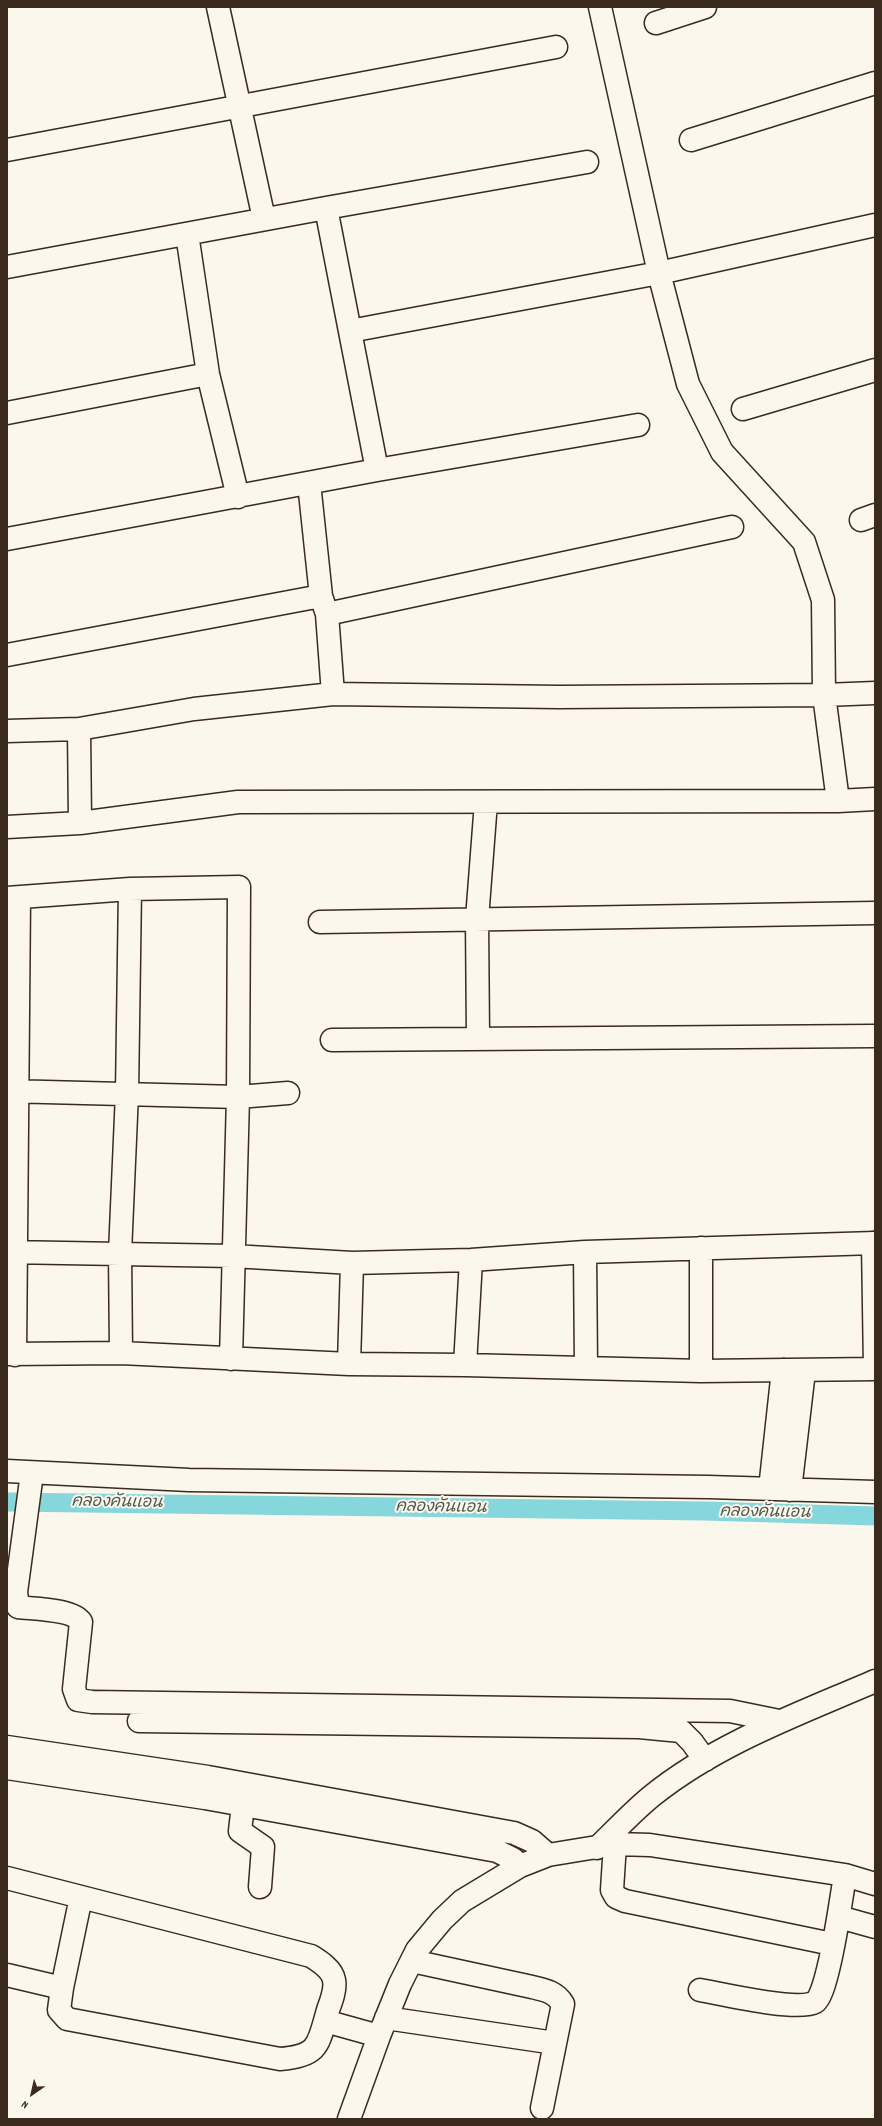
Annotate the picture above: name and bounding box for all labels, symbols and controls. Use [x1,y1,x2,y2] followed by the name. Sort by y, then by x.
[71,1494,163,1514] water label: คลองคันแอน
[395,1499,487,1519] water label: คลองคันแอน
[719,1504,811,1524] water label: คลองคันแอน
[12,2074,52,2114] north arrow
[19,2096,32,2112] text: N

